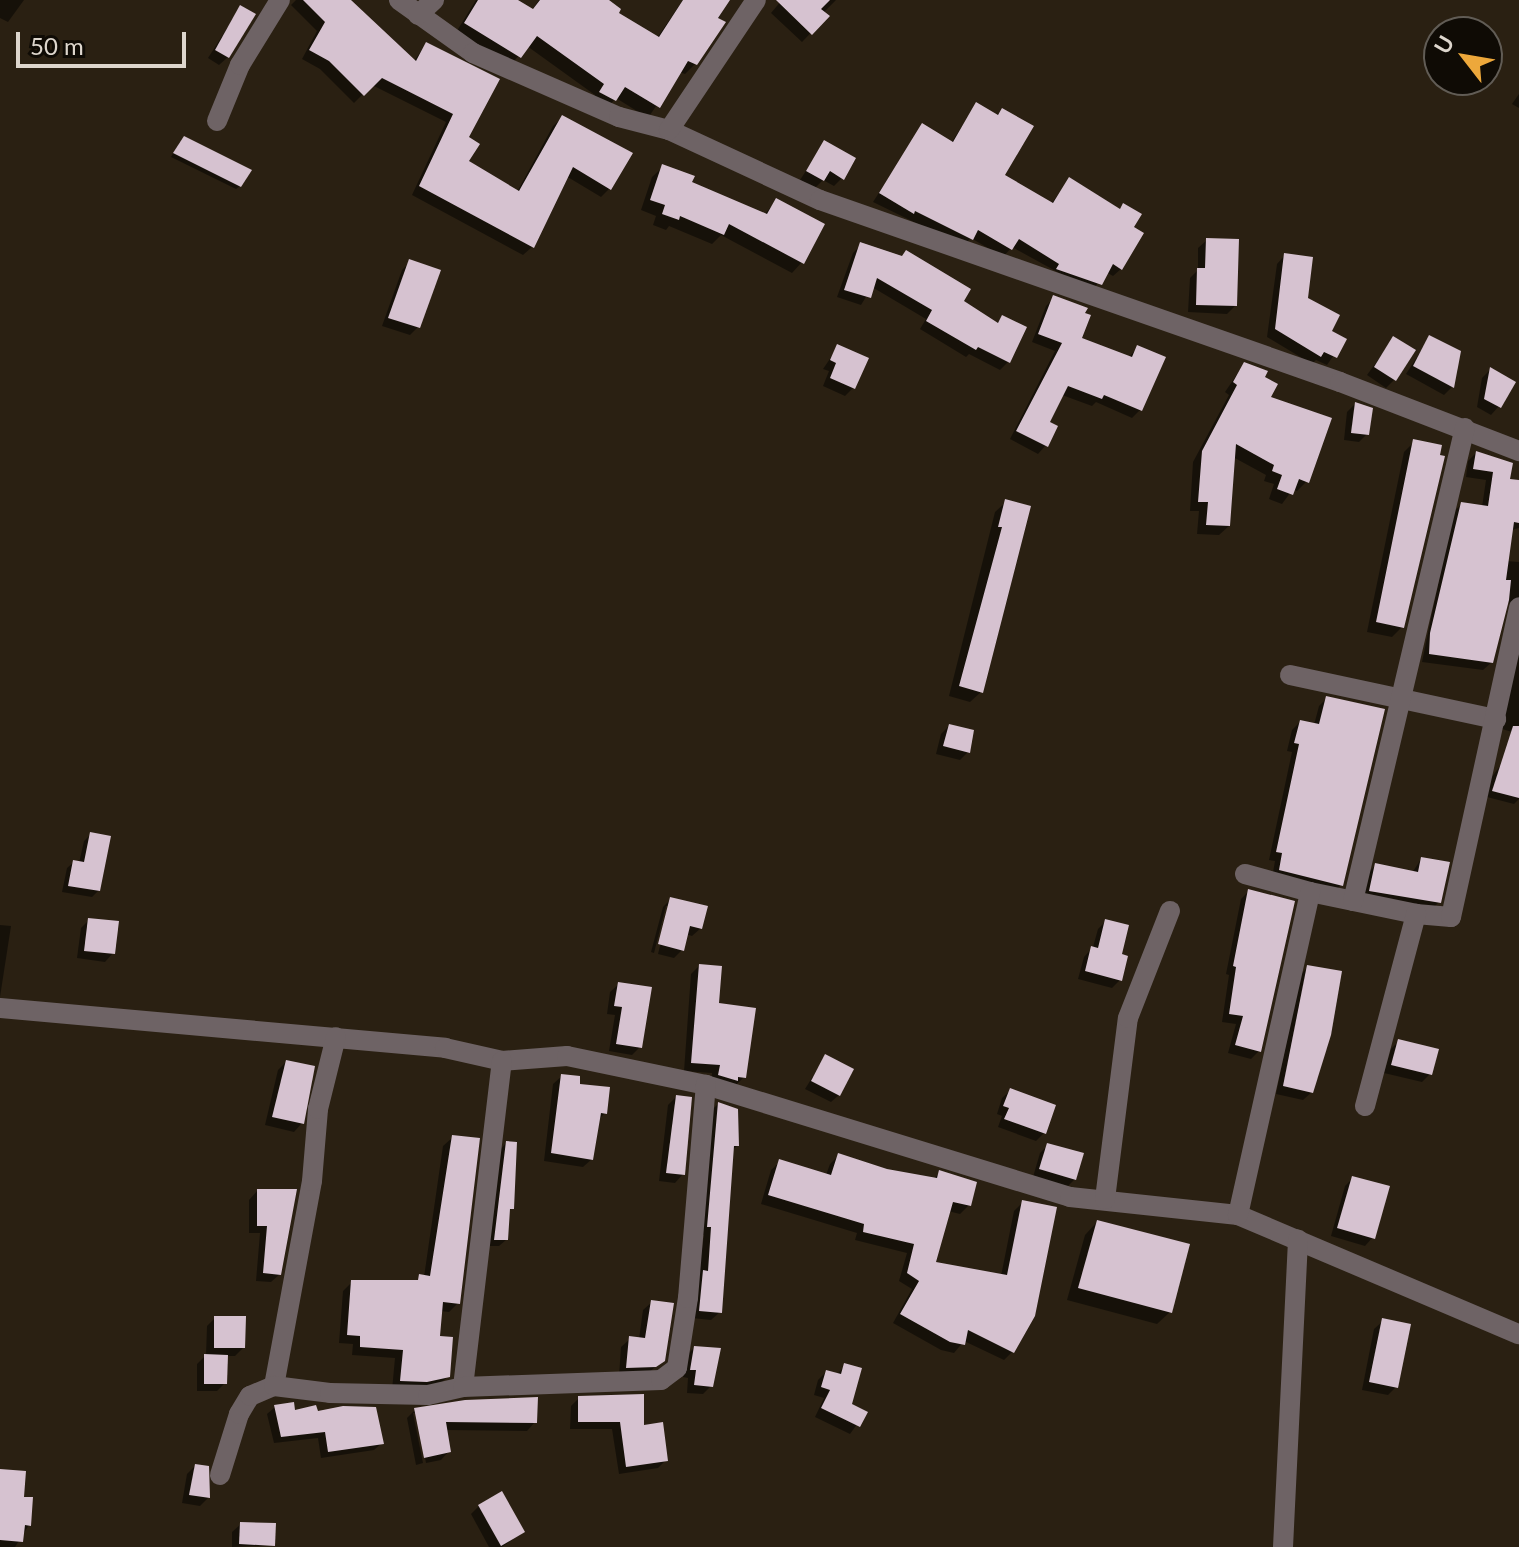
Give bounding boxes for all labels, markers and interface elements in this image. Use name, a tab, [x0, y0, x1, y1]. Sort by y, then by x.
scale bar	[20, 16, 190, 66]
north arrow	[1423, 16, 1503, 96]
text: U	[1428, 30, 1459, 58]
text: 50 m	[30, 31, 84, 60]

